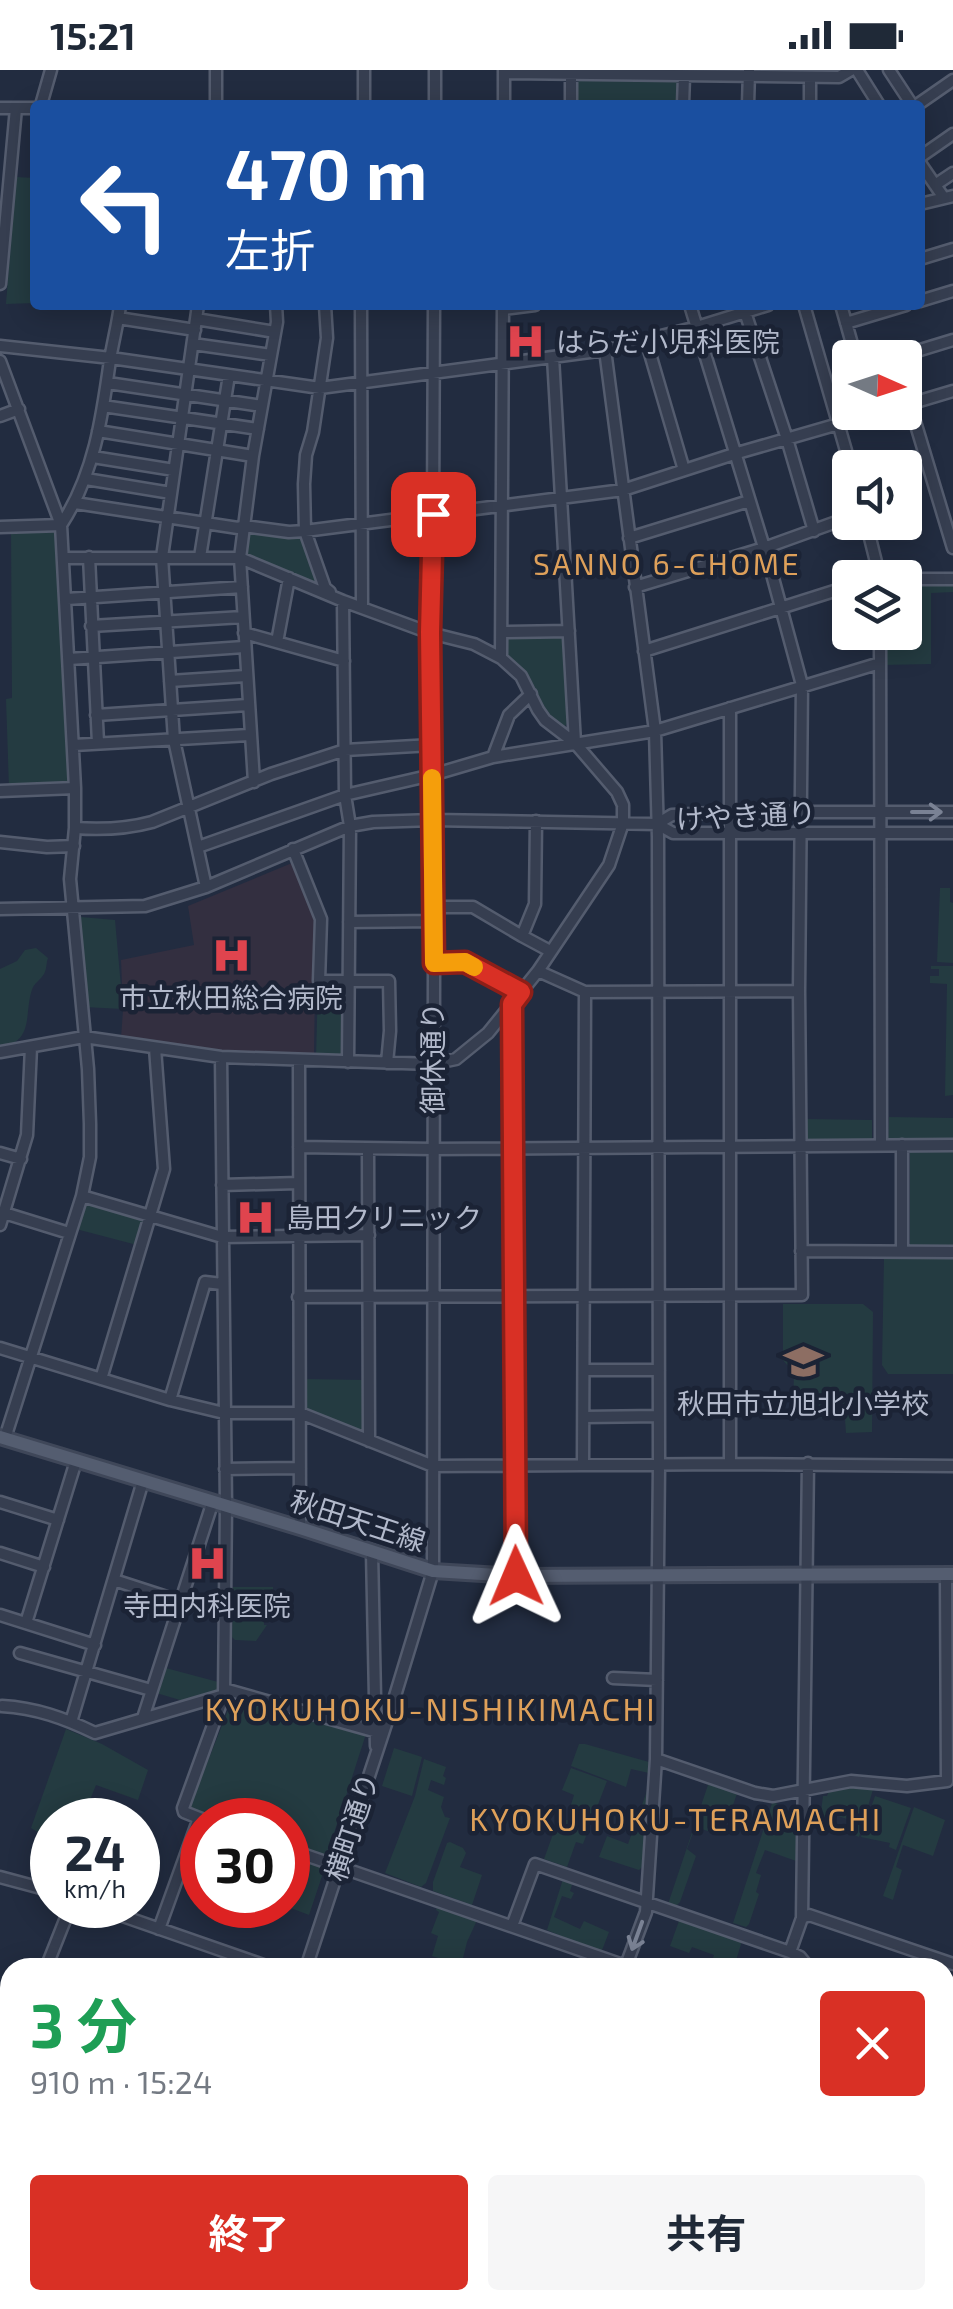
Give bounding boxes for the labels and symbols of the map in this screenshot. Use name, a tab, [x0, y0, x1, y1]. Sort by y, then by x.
hospital icon: はらだ小児科医院	[505, 321, 547, 363]
place label: はらだ小児科医院	[556, 324, 780, 358]
north arrow	[832, 340, 922, 430]
pin	[391, 472, 476, 557]
district label: SANNO 6-CHOME	[533, 545, 801, 581]
street label: けやき通り	[675, 794, 817, 836]
one-way arrow	[910, 802, 943, 822]
hospital icon: 市立秋田総合病院	[210, 935, 252, 977]
place label: 市立秋田総合病院	[119, 980, 343, 1014]
street label: 御休通り	[415, 1002, 449, 1114]
hospital icon: 島田クリニック	[235, 1197, 277, 1239]
place label: 島田クリニック	[286, 1200, 482, 1234]
school or university icon: 秋田市立旭北小学校	[782, 1340, 824, 1382]
place label: 秋田市立旭北小学校	[677, 1386, 929, 1420]
street label: 秋田天王線	[286, 1482, 430, 1558]
position arrow	[464, 1524, 568, 1628]
hospital icon: 寺田内科医院	[186, 1542, 228, 1584]
place label: 寺田内科医院	[123, 1588, 291, 1622]
district label: KYOKUHOKU-NISHIKIMACHI	[205, 1689, 657, 1727]
street label: 横町通り	[318, 1768, 385, 1885]
speed limit sign: 30	[180, 1798, 310, 1928]
district label: KYOKUHOKU-TERAMACHI	[469, 1799, 883, 1837]
one-way arrow	[627, 1919, 645, 1950]

